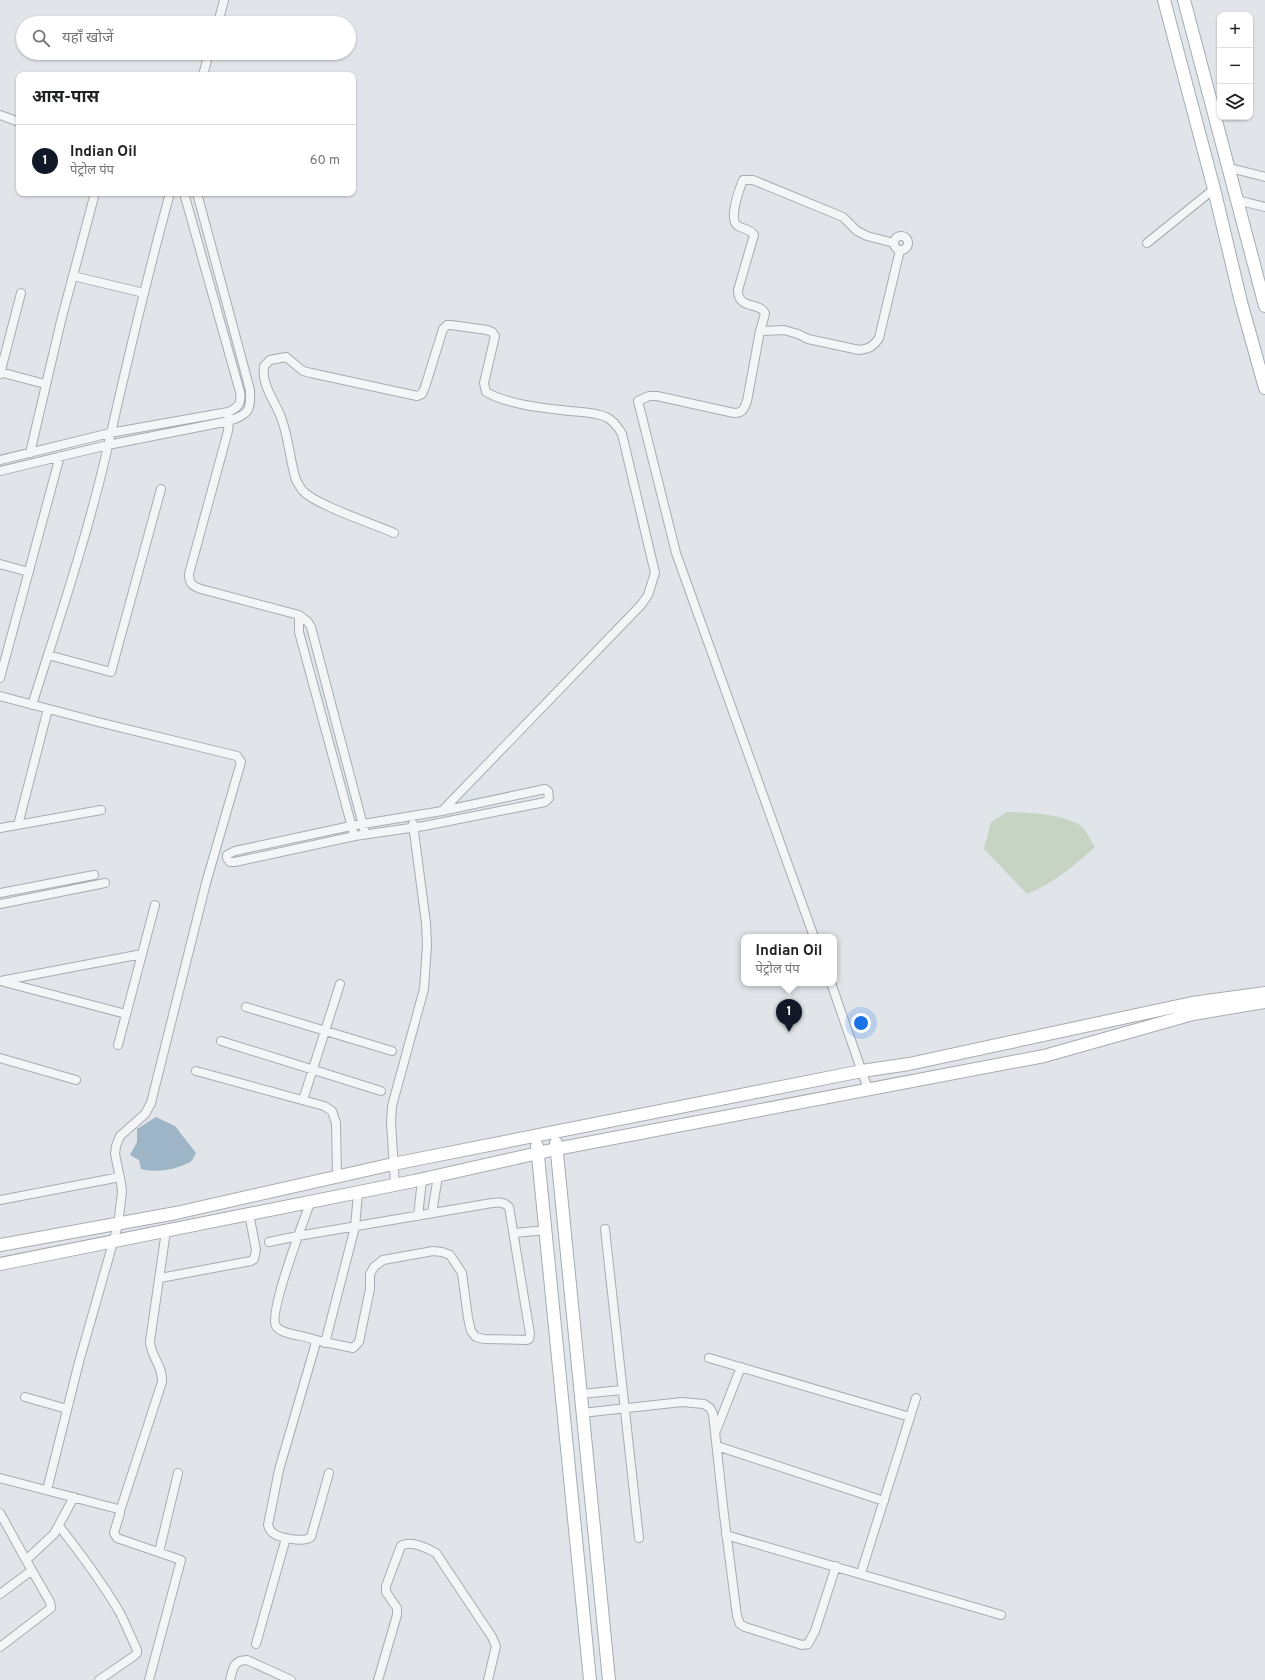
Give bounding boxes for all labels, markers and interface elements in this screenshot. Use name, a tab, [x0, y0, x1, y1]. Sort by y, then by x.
map controls	[1217, 12, 1253, 120]
button: +	[1217, 12, 1253, 48]
search box	[16, 16, 356, 60]
icon: search	[30, 27, 52, 49]
text: यहाँ खोजें	[62, 29, 113, 48]
button: −	[1217, 48, 1253, 84]
button: layers	[1217, 84, 1253, 120]
text: आस-पास	[32, 87, 99, 109]
text: Indian Oil	[70, 143, 137, 162]
text: 1	[42, 153, 48, 169]
text: 60 m	[310, 153, 340, 169]
text: पेट्रोल पंप	[70, 163, 114, 179]
popup	[741, 934, 837, 986]
text: Indian Oil	[756, 942, 822, 961]
text: पेट्रोल पंप	[756, 962, 800, 978]
pin: 1	[776, 999, 802, 1032]
your location	[851, 1013, 871, 1033]

